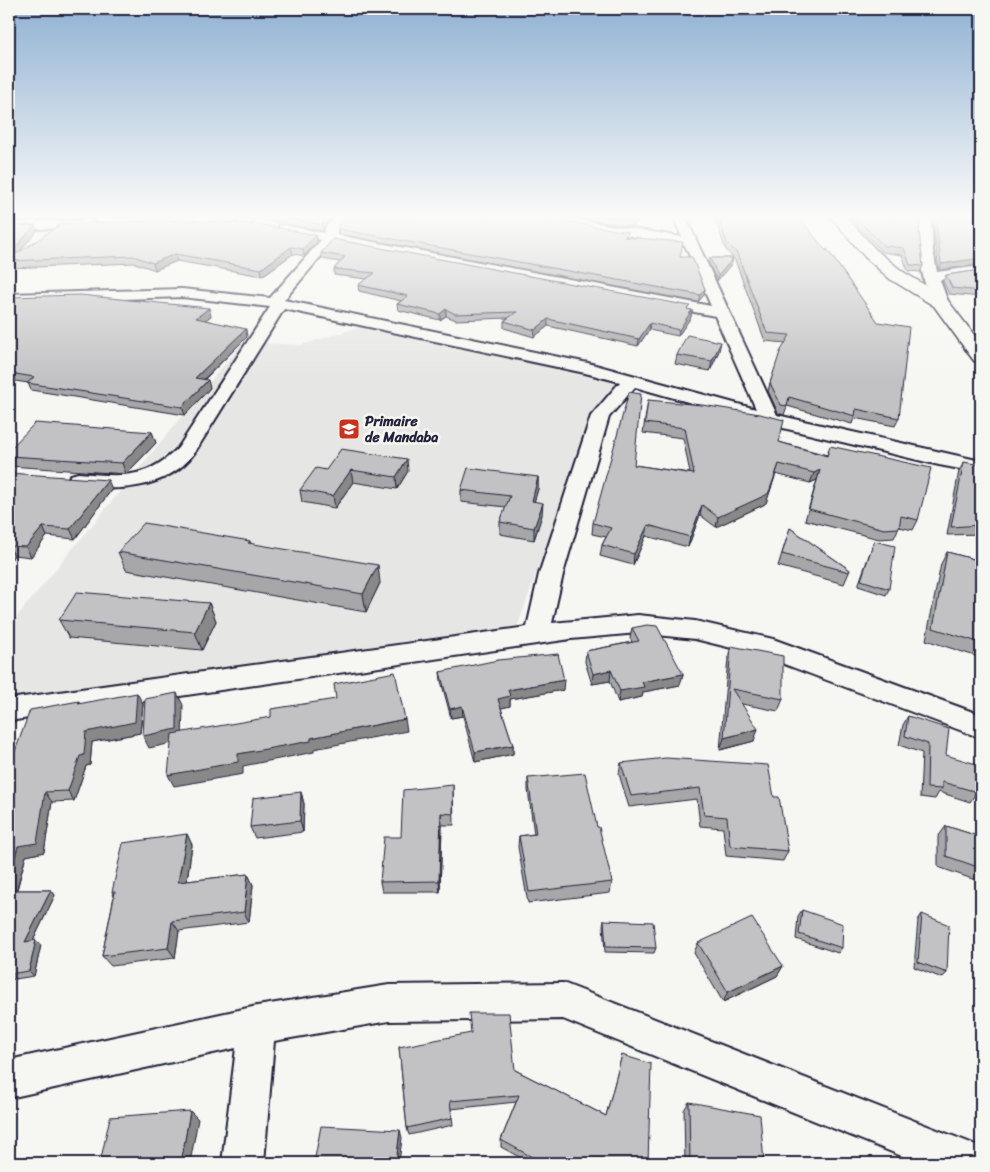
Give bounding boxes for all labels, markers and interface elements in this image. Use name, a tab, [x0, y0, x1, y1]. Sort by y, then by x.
place label: Primaire de Mandaba	[365, 409, 438, 450]
school or university icon: Primaire de Mandaba	[337, 417, 361, 441]

